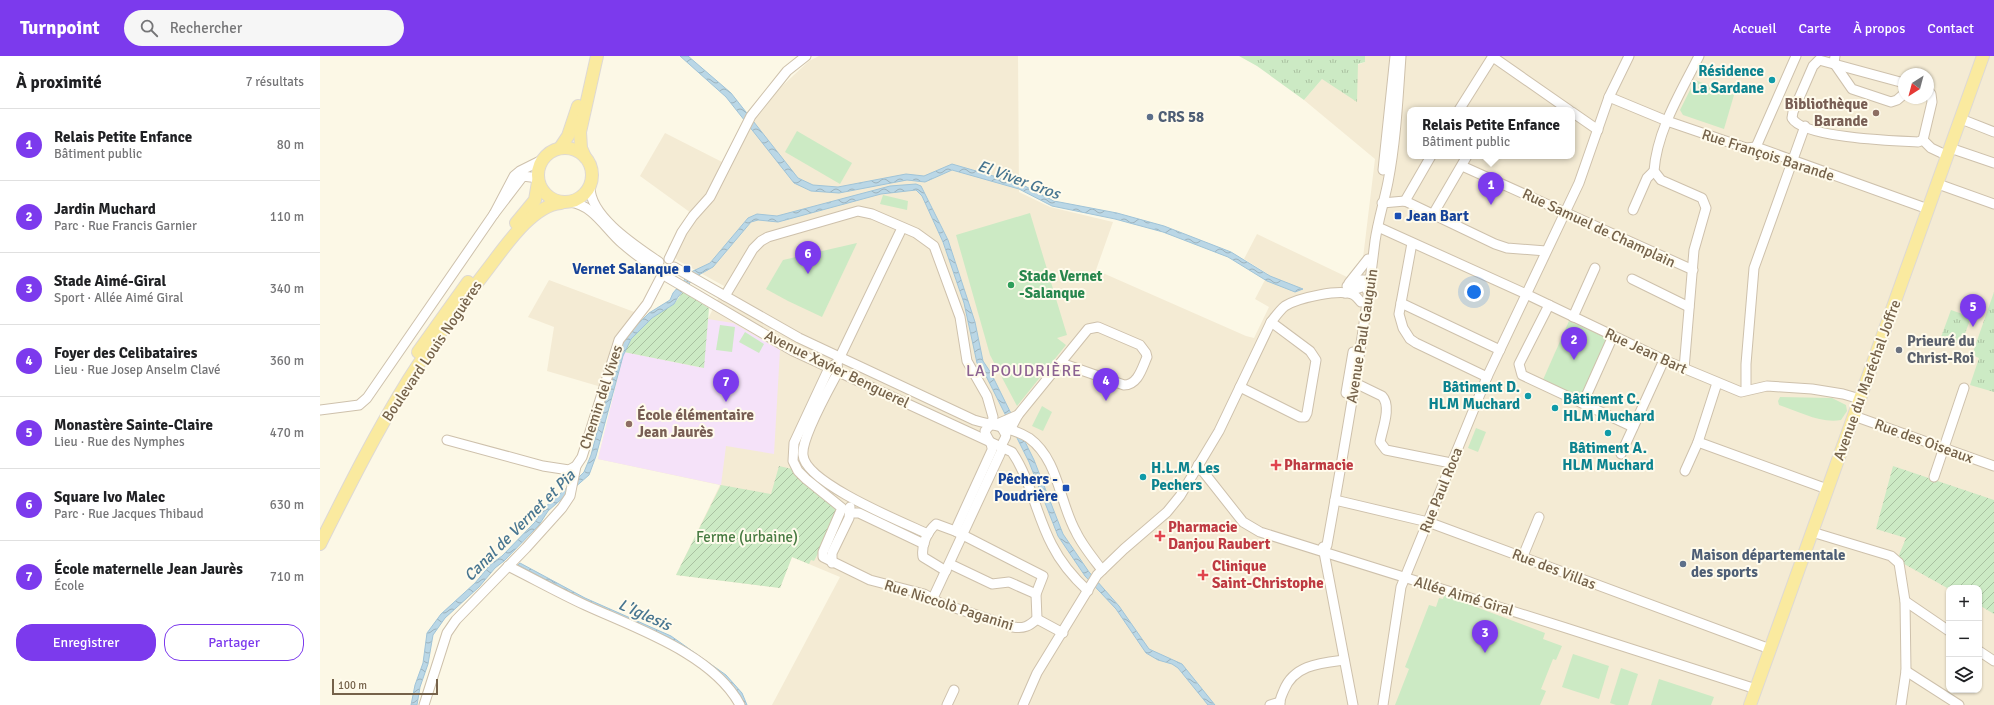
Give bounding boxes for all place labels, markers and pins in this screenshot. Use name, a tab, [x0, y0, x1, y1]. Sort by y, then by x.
place label: Résidence La Sardane	[1692, 62, 1764, 97]
marker: Résidence La Sardane	[1767, 75, 1777, 85]
place label: Bibliothèque Barande	[1785, 95, 1868, 130]
place label: CRS 58	[1158, 108, 1204, 126]
marker: Bibliothèque Barande	[1871, 108, 1881, 118]
marker: CRS 58	[1145, 112, 1155, 122]
pin: 1	[1478, 172, 1504, 205]
place label: Jean Bart	[1406, 207, 1469, 225]
marker: Jean Bart	[1393, 211, 1403, 221]
pin: 6	[795, 241, 821, 274]
place label: Vernet Salanque	[572, 260, 679, 278]
marker: Vernet Salanque	[682, 264, 692, 274]
place label: Stade Vernet -Salanque	[1019, 267, 1103, 302]
marker: Stade Vernet -Salanque	[1006, 280, 1016, 290]
pin: 5	[1960, 294, 1986, 327]
pin: 2	[1561, 327, 1587, 360]
place label: Prieuré du Christ-Roi	[1907, 332, 1975, 367]
marker: Prieuré du Christ-Roi	[1894, 345, 1904, 355]
pin: 4	[1093, 368, 1119, 401]
pin: 7	[713, 369, 739, 402]
place label: Bâtiment D. HLM Muchard	[1429, 378, 1520, 413]
place label: Bâtiment C. HLM Muchard	[1563, 390, 1654, 425]
marker: Bâtiment D. HLM Muchard	[1523, 391, 1533, 401]
marker: Bâtiment C. HLM Muchard	[1550, 403, 1560, 413]
place label: École élémentaire Jean Jaurès	[637, 405, 754, 441]
marker: École élémentaire Jean Jaurès	[624, 419, 634, 429]
marker: Bâtiment A. HLM Muchard	[1603, 428, 1613, 438]
place label: Bâtiment A. HLM Muchard	[1562, 439, 1654, 474]
place label: Pharmacie	[1284, 456, 1354, 474]
place label: H.L.M. Les Pechers	[1151, 459, 1220, 494]
marker: Pharmacie	[1271, 460, 1281, 470]
place label: Pêchers - Poudrière	[994, 470, 1058, 505]
marker: H.L.M. Les Pechers	[1138, 472, 1148, 482]
marker: Pêchers - Poudrière	[1061, 483, 1071, 493]
place label: Pharmacie Danjou Raubert	[1168, 518, 1271, 553]
marker: Pharmacie Danjou Raubert	[1155, 531, 1165, 541]
place label: Maison départementale des sports	[1691, 546, 1846, 581]
place label: Clinique Saint-Christophe	[1212, 557, 1324, 592]
marker: Maison départementale des sports	[1678, 559, 1688, 569]
marker: Clinique Saint-Christophe	[1197, 569, 1209, 581]
pin: 3	[1472, 620, 1498, 653]

